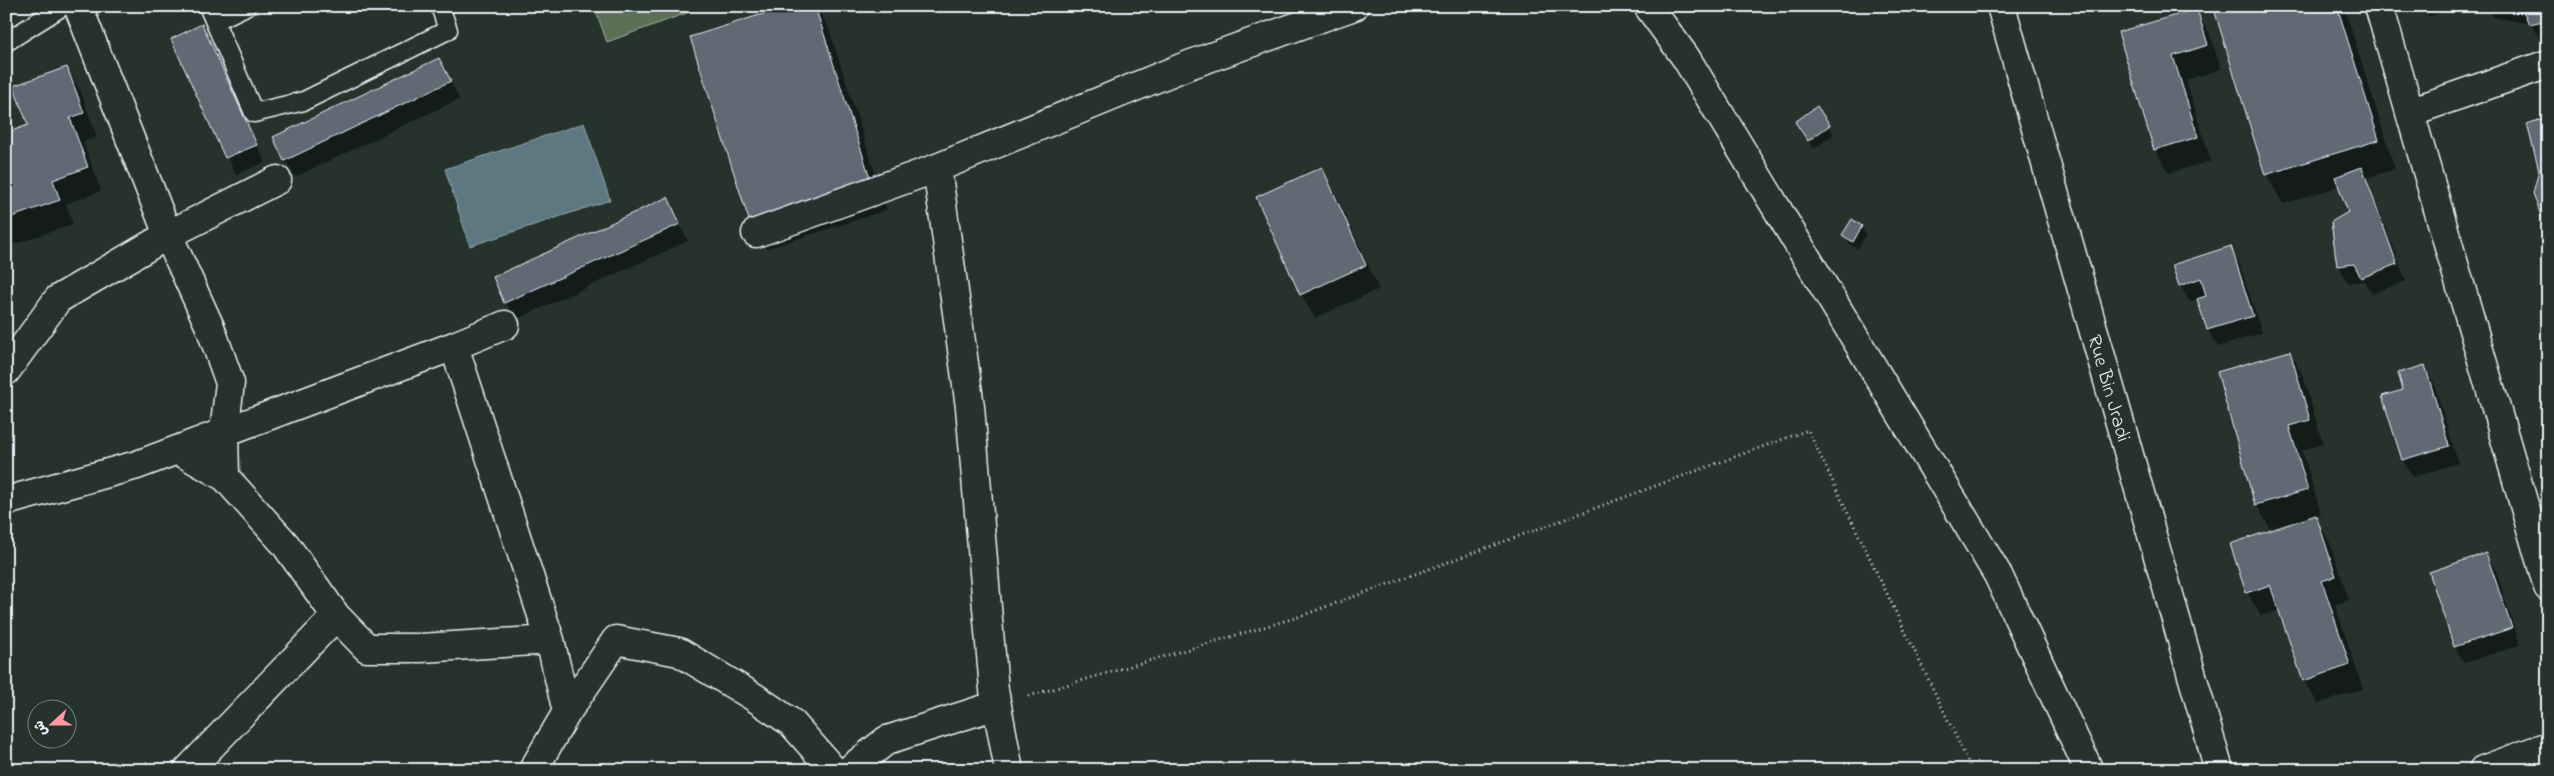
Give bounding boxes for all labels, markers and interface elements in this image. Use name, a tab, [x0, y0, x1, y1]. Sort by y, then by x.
street label: Rue Bin Jradi	[2079, 332, 2137, 446]
north arrow	[28, 698, 78, 748]
text: ش	[29, 717, 54, 739]

